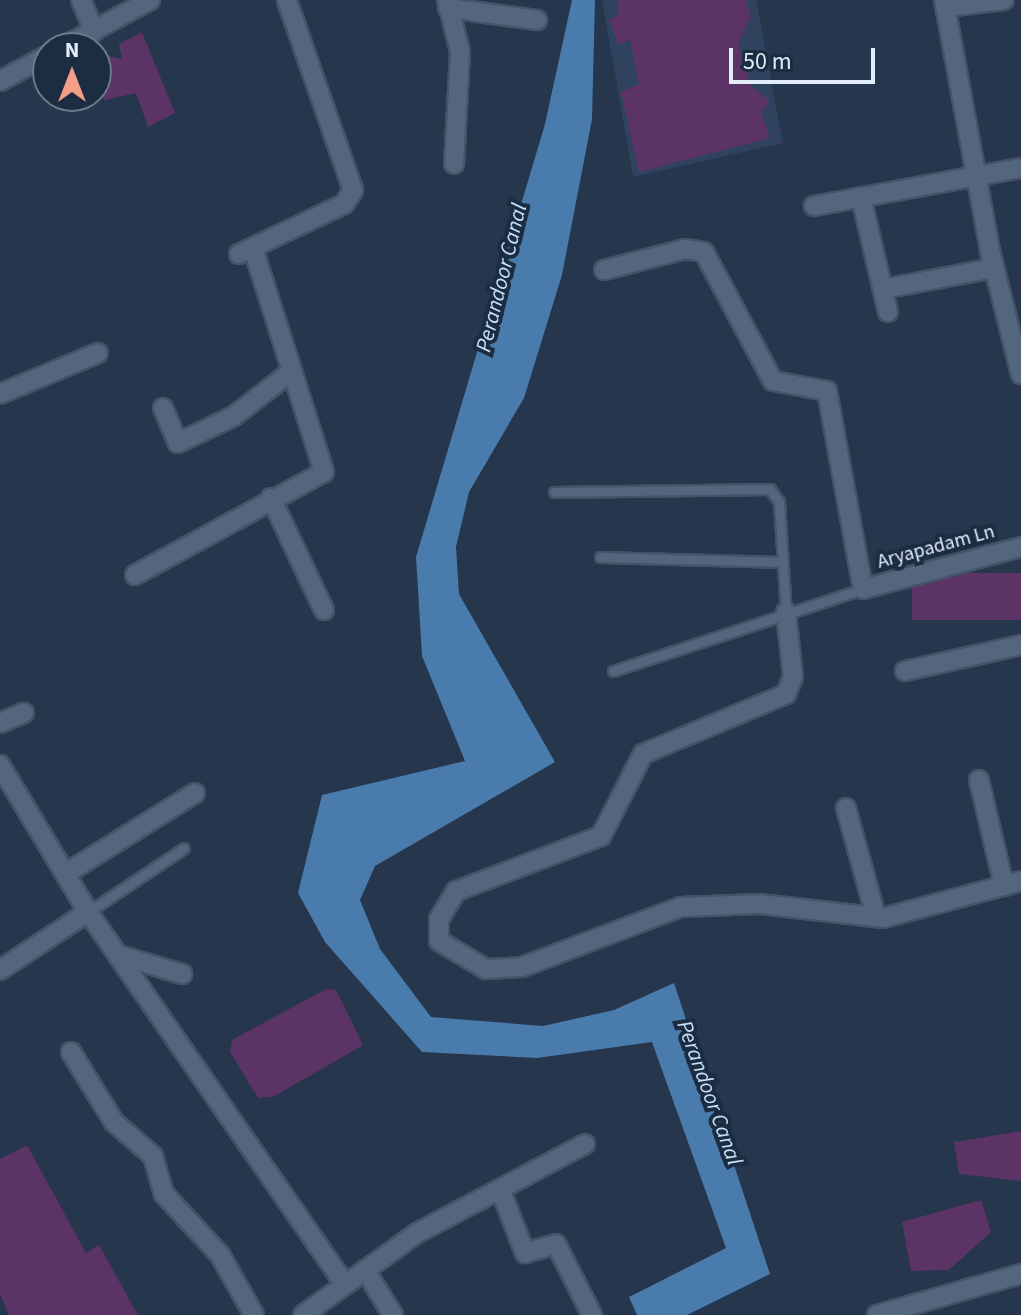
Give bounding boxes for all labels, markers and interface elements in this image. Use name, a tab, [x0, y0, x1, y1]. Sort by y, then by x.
north arrow	[32, 32, 112, 112]
scale bar	[733, 32, 879, 82]
text: N	[65, 34, 79, 66]
text: 50 m	[743, 44, 792, 79]
water label: Perandoor Canal	[471, 201, 533, 355]
street label: Aryapadam Ln	[875, 520, 997, 574]
water label: Perandoor Canal	[671, 1017, 747, 1169]

